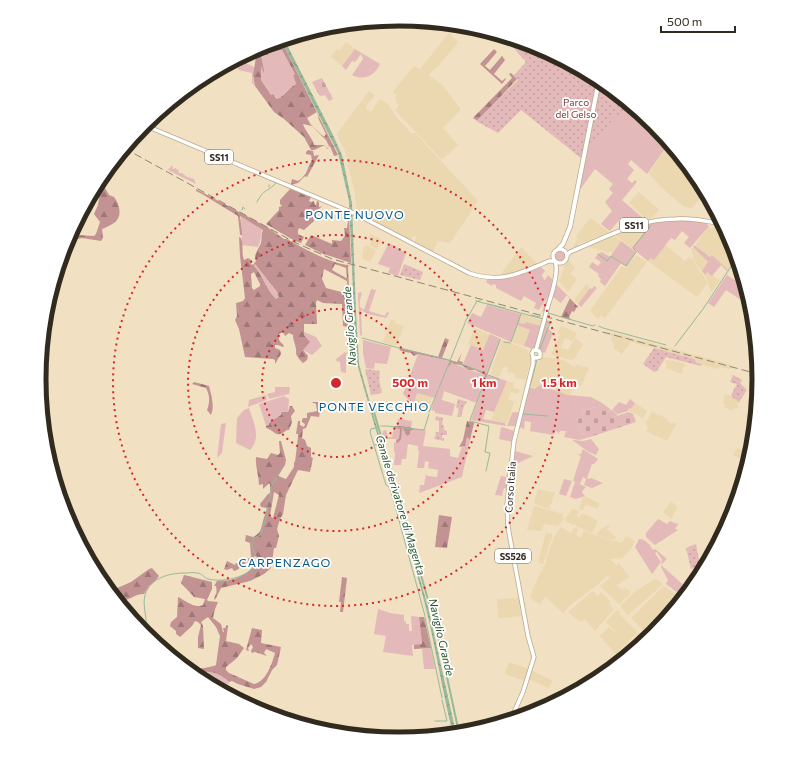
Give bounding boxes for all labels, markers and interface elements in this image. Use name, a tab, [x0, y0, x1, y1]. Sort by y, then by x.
scale bar	[661, 8, 735, 34]
text: 500 m	[667, 14, 702, 28]
park label: Parco del Gelso	[555, 96, 597, 120]
road number: SS11	[205, 150, 233, 164]
district label: PONTE NUOVO	[305, 207, 405, 221]
road number: SS11	[620, 218, 648, 232]
water label: Naviglio Grande	[340, 286, 358, 366]
text: 500 m	[392, 375, 428, 389]
text: 1 km	[471, 375, 497, 389]
text: 1.5 km	[541, 375, 577, 389]
centre of rings	[329, 376, 343, 390]
district label: PONTE VECCHIO	[319, 399, 429, 413]
water label: Canale derivatore di Magenta	[374, 434, 429, 577]
street label: Corso Italia	[502, 461, 518, 513]
road number: SS526	[495, 549, 531, 563]
district label: CARPENZAGO	[239, 555, 331, 569]
water label: Naviglio Grande	[427, 597, 457, 677]

